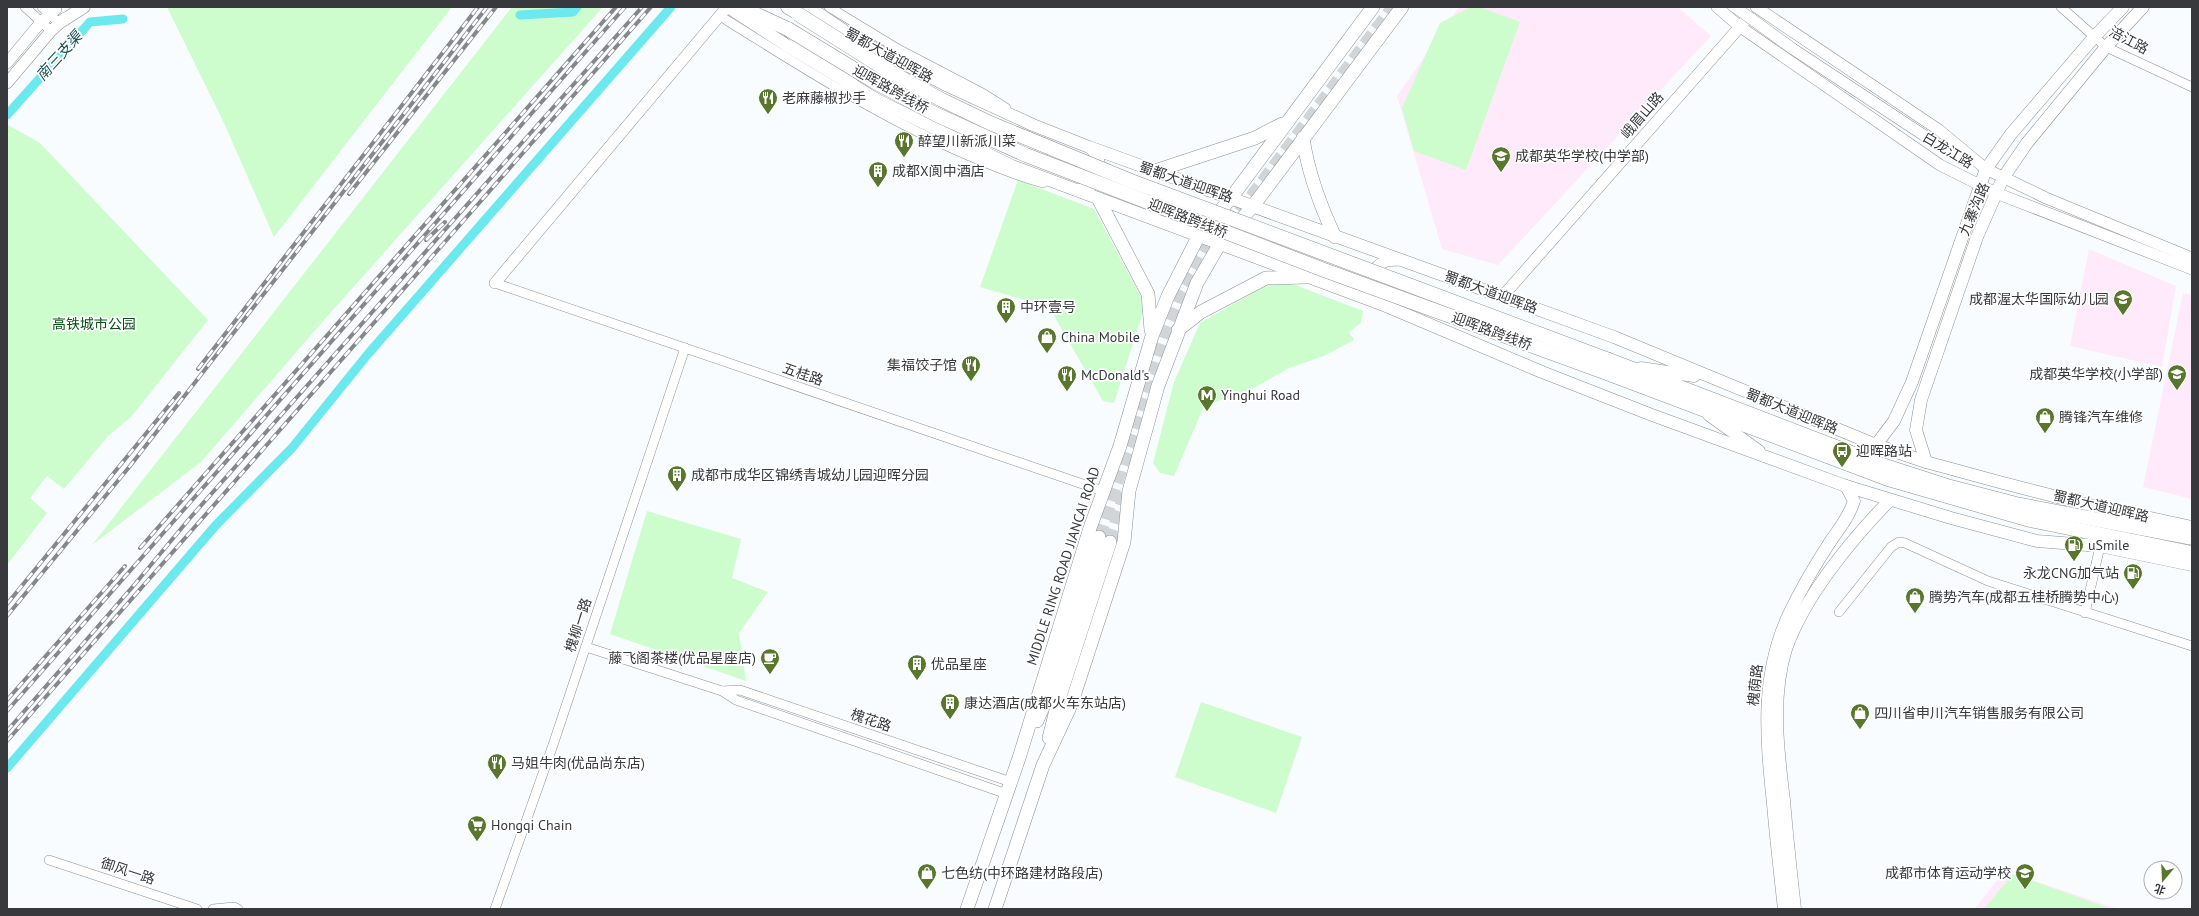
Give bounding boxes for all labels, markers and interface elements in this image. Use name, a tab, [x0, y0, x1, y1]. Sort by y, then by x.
street label: 涪江路	[2106, 22, 2152, 58]
street label: 蜀都大道迎晖路	[842, 23, 936, 87]
water label: 南三支渠	[31, 26, 87, 84]
street label: 迎晖路跨线桥	[850, 61, 932, 117]
restaurant icon: 老麻藤椒抄手	[757, 87, 779, 115]
street label: 峨眉山路	[1617, 88, 1667, 142]
place label: 老麻藤椒抄手	[782, 89, 866, 107]
street label: 白龙江路	[1919, 128, 1977, 172]
restaurant icon: 醉望川新派川菜	[893, 130, 915, 158]
place label: 醉望川新派川菜	[918, 132, 1016, 150]
school or university icon: 成都英华学校(中学部)	[1490, 145, 1512, 173]
place label: 成都英华学校(中学部)	[1515, 147, 1649, 165]
street label: 蜀都大道迎晖路	[1137, 158, 1235, 206]
building icon: 成都X阆中酒店	[867, 160, 889, 188]
place label: 成都X阆中酒店	[892, 162, 985, 180]
street label: 九寨沟路	[1955, 180, 1993, 238]
street label: 迎晖路跨线桥	[1146, 195, 1230, 241]
street label: 蜀都大道迎晖路	[1442, 267, 1540, 317]
school or university icon: 成都渥太华国际幼儿园	[2112, 288, 2134, 316]
place label: 成都渥太华国际幼儿园	[1969, 290, 2109, 308]
building icon: 中环壹号	[995, 296, 1017, 324]
place label: 中环壹号	[1020, 298, 1076, 316]
street label: 迎晖路跨线桥	[1449, 308, 1535, 354]
park label: 高铁城市公园	[52, 315, 136, 333]
shop icon: China Mobile	[1036, 326, 1058, 354]
place label: China Mobile	[1061, 328, 1140, 346]
restaurant icon: 集福饺子馆	[960, 354, 982, 382]
place label: 集福饺子馆	[887, 356, 957, 374]
street label: 五桂路	[780, 359, 826, 389]
school or university icon: 成都英华学校(小学部)	[2166, 363, 2188, 391]
restaurant icon: McDonald's	[1056, 364, 1078, 392]
place label: 成都英华学校(小学部)	[2029, 365, 2163, 383]
place label: McDonald's	[1081, 366, 1149, 384]
metro station icon: Yinghui Road	[1196, 384, 1218, 412]
street label: 蜀都大道迎晖路	[1743, 384, 1841, 438]
place label: Yinghui Road	[1221, 386, 1300, 404]
shop icon: 腾锋汽车维修	[2034, 406, 2056, 434]
place label: 腾锋汽车维修	[2059, 408, 2143, 426]
bus stop icon: 迎晖路站	[1831, 440, 1853, 468]
place label: 迎晖路站	[1856, 442, 1912, 460]
building icon: 成都市成华区锦绣青城幼儿园迎晖分园	[666, 464, 688, 492]
street label: MIDDLE RING ROAD JIANCAI ROAD	[1022, 464, 1104, 668]
place label: 成都市成华区锦绣青城幼儿园迎晖分园	[691, 466, 929, 484]
street label: 蜀都大道迎晖路	[2051, 486, 2151, 526]
fuel station icon: uSmile	[2063, 534, 2085, 562]
place label: uSmile	[2088, 536, 2129, 554]
fuel station icon: 永龙CNG加气站	[2122, 562, 2144, 590]
place label: 永龙CNG加气站	[2023, 564, 2119, 582]
shop icon: 腾势汽车(成都五桂桥腾势中心)	[1904, 586, 1926, 614]
place label: 腾势汽车(成都五桂桥腾势中心)	[1929, 588, 2119, 606]
street label: 槐柳一路	[561, 596, 595, 654]
cafe icon: 藤飞阁茶楼(优品星座店)	[759, 647, 781, 675]
place label: 藤飞阁茶楼(优品星座店)	[608, 649, 756, 667]
building icon: 优品星座	[906, 653, 928, 681]
place label: 优品星座	[931, 655, 987, 673]
street label: 槐荫路	[1744, 663, 1766, 707]
building icon: 康达酒店(成都火车东站店)	[939, 692, 961, 720]
place label: 康达酒店(成都火车东站店)	[964, 694, 1126, 712]
shop icon: 四川省申川汽车销售服务有限公司	[1849, 702, 1871, 730]
place label: 四川省申川汽车销售服务有限公司	[1874, 704, 2084, 722]
street label: 槐花路	[848, 705, 894, 735]
restaurant icon: 马姐牛肉(优品尚东店)	[486, 752, 508, 780]
place label: 马姐牛肉(优品尚东店)	[511, 754, 645, 772]
supermarket icon: Hongqi Chain	[466, 814, 488, 842]
place label: Hongqi Chain	[491, 816, 572, 834]
street label: 御风一路	[99, 854, 157, 888]
north arrow	[2143, 860, 2183, 900]
shop icon: 七色纺(中环路建材路段店)	[916, 862, 938, 890]
school or university icon: 成都市体育运动学校	[2014, 862, 2036, 890]
place label: 七色纺(中环路建材路段店)	[941, 864, 1103, 882]
place label: 成都市体育运动学校	[1885, 864, 2011, 882]
text: 北	[2152, 881, 2167, 898]

